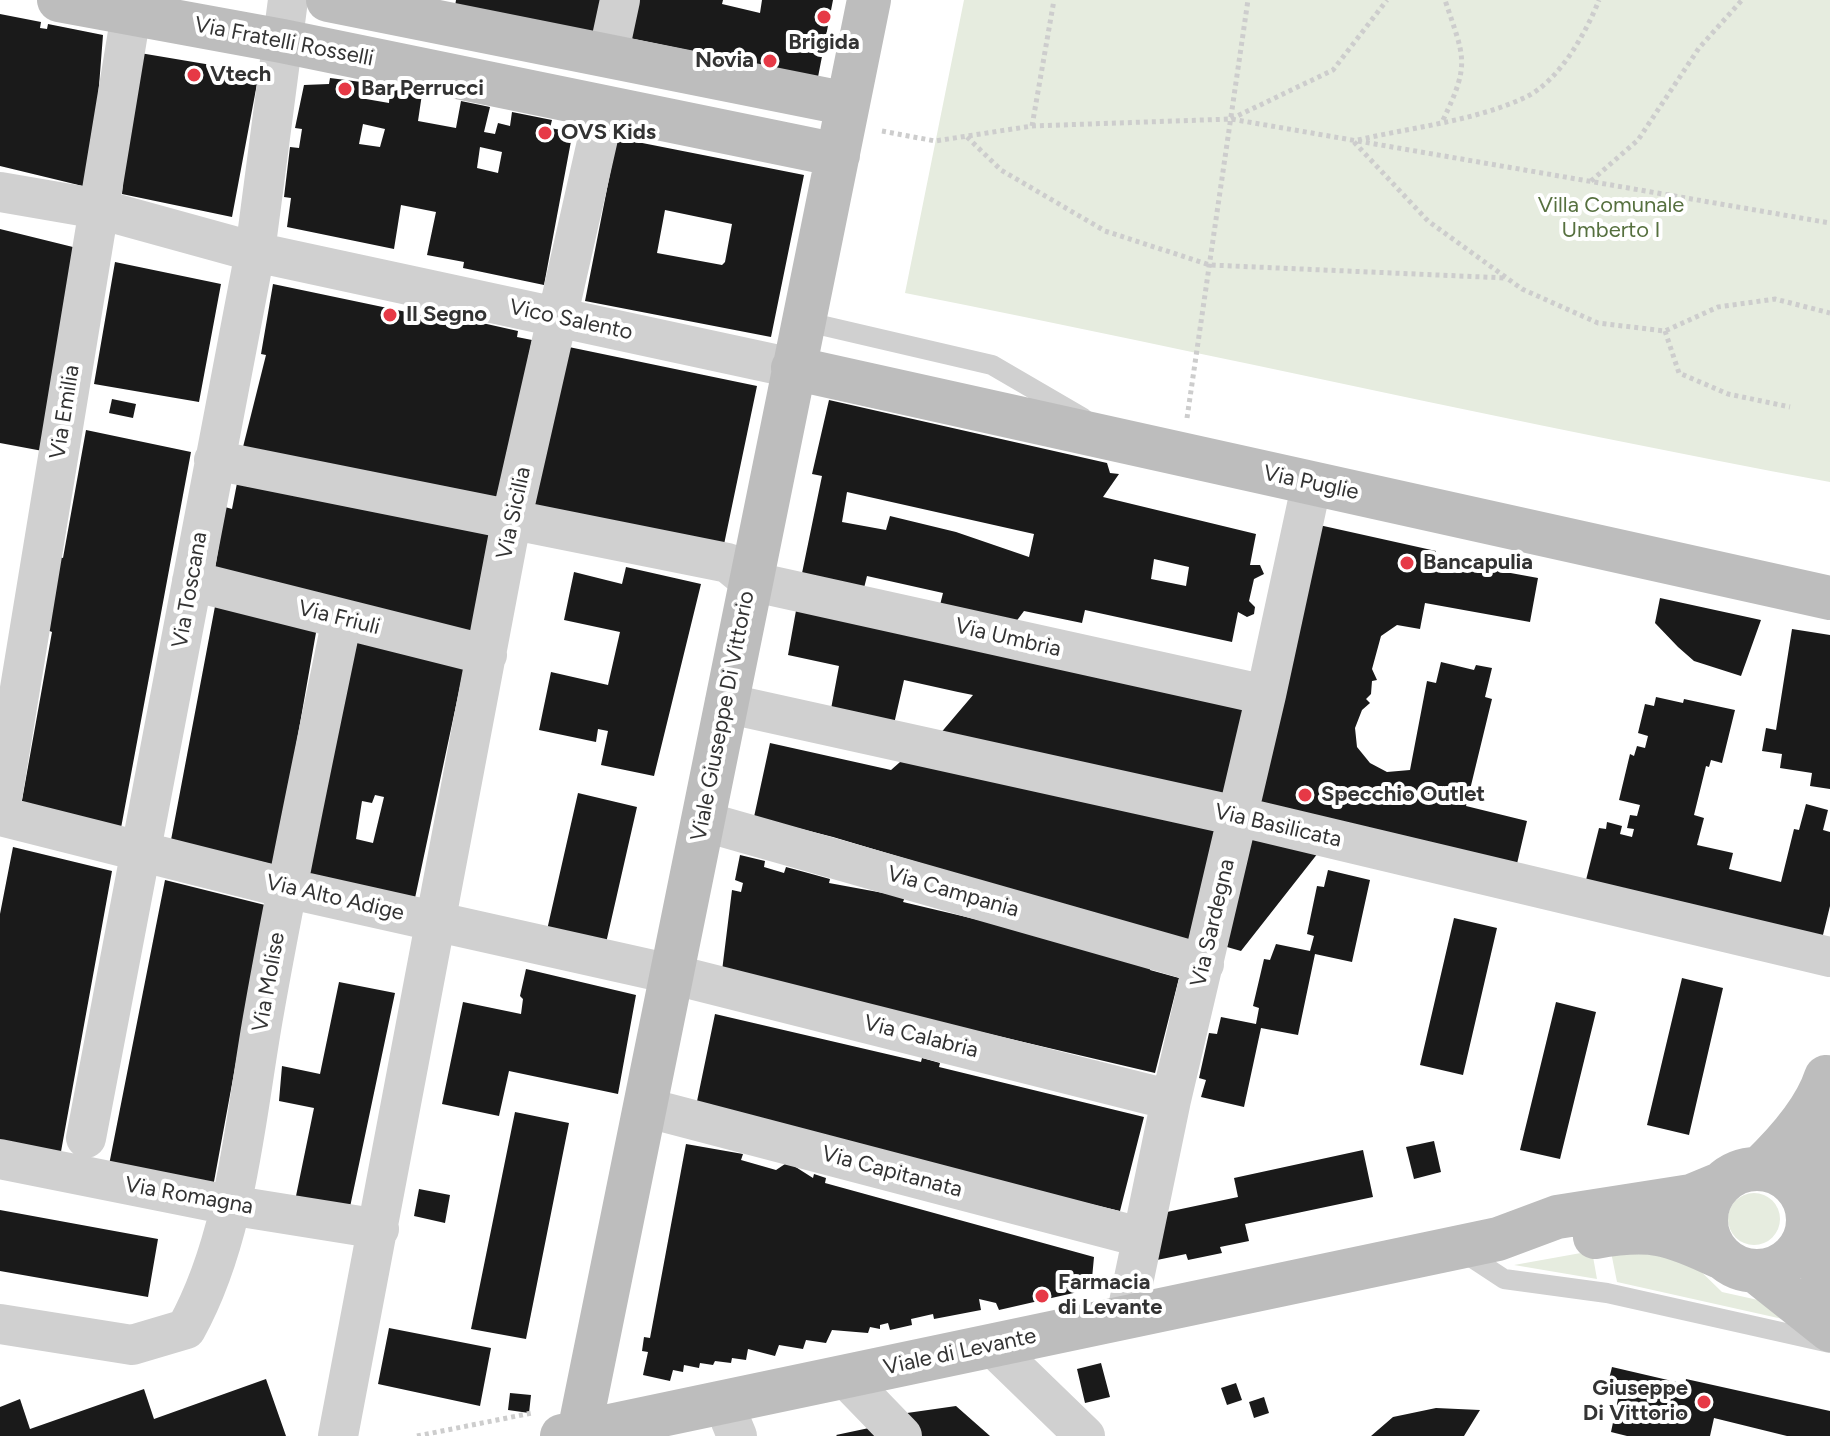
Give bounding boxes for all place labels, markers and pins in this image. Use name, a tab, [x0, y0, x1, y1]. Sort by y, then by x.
marker: Brigida	[815, 8, 833, 26]
place label: Brigida	[788, 30, 860, 56]
place label: Novia	[695, 48, 754, 74]
marker: Novia	[761, 52, 779, 70]
place label: Vtech	[210, 62, 271, 88]
marker: Vtech	[185, 66, 203, 84]
place label: Bar Perrucci	[361, 76, 484, 102]
marker: Bar Perrucci	[336, 80, 354, 98]
place label: OVS Kids	[561, 120, 656, 146]
marker: OVS Kids	[536, 124, 554, 142]
place label: Il Segno	[406, 302, 487, 328]
marker: Il Segno	[381, 306, 399, 324]
place label: Bancapulia	[1423, 550, 1533, 576]
marker: Bancapulia	[1398, 554, 1416, 572]
place label: Specchio Outlet	[1321, 782, 1485, 808]
marker: Specchio Outlet	[1296, 786, 1314, 804]
place label: Farmacia di Levante	[1058, 1270, 1163, 1322]
marker: Farmacia di Levante	[1033, 1287, 1051, 1305]
place label: Giuseppe Di Vittorio	[1583, 1376, 1688, 1428]
marker: Giuseppe Di Vittorio	[1695, 1393, 1713, 1411]

